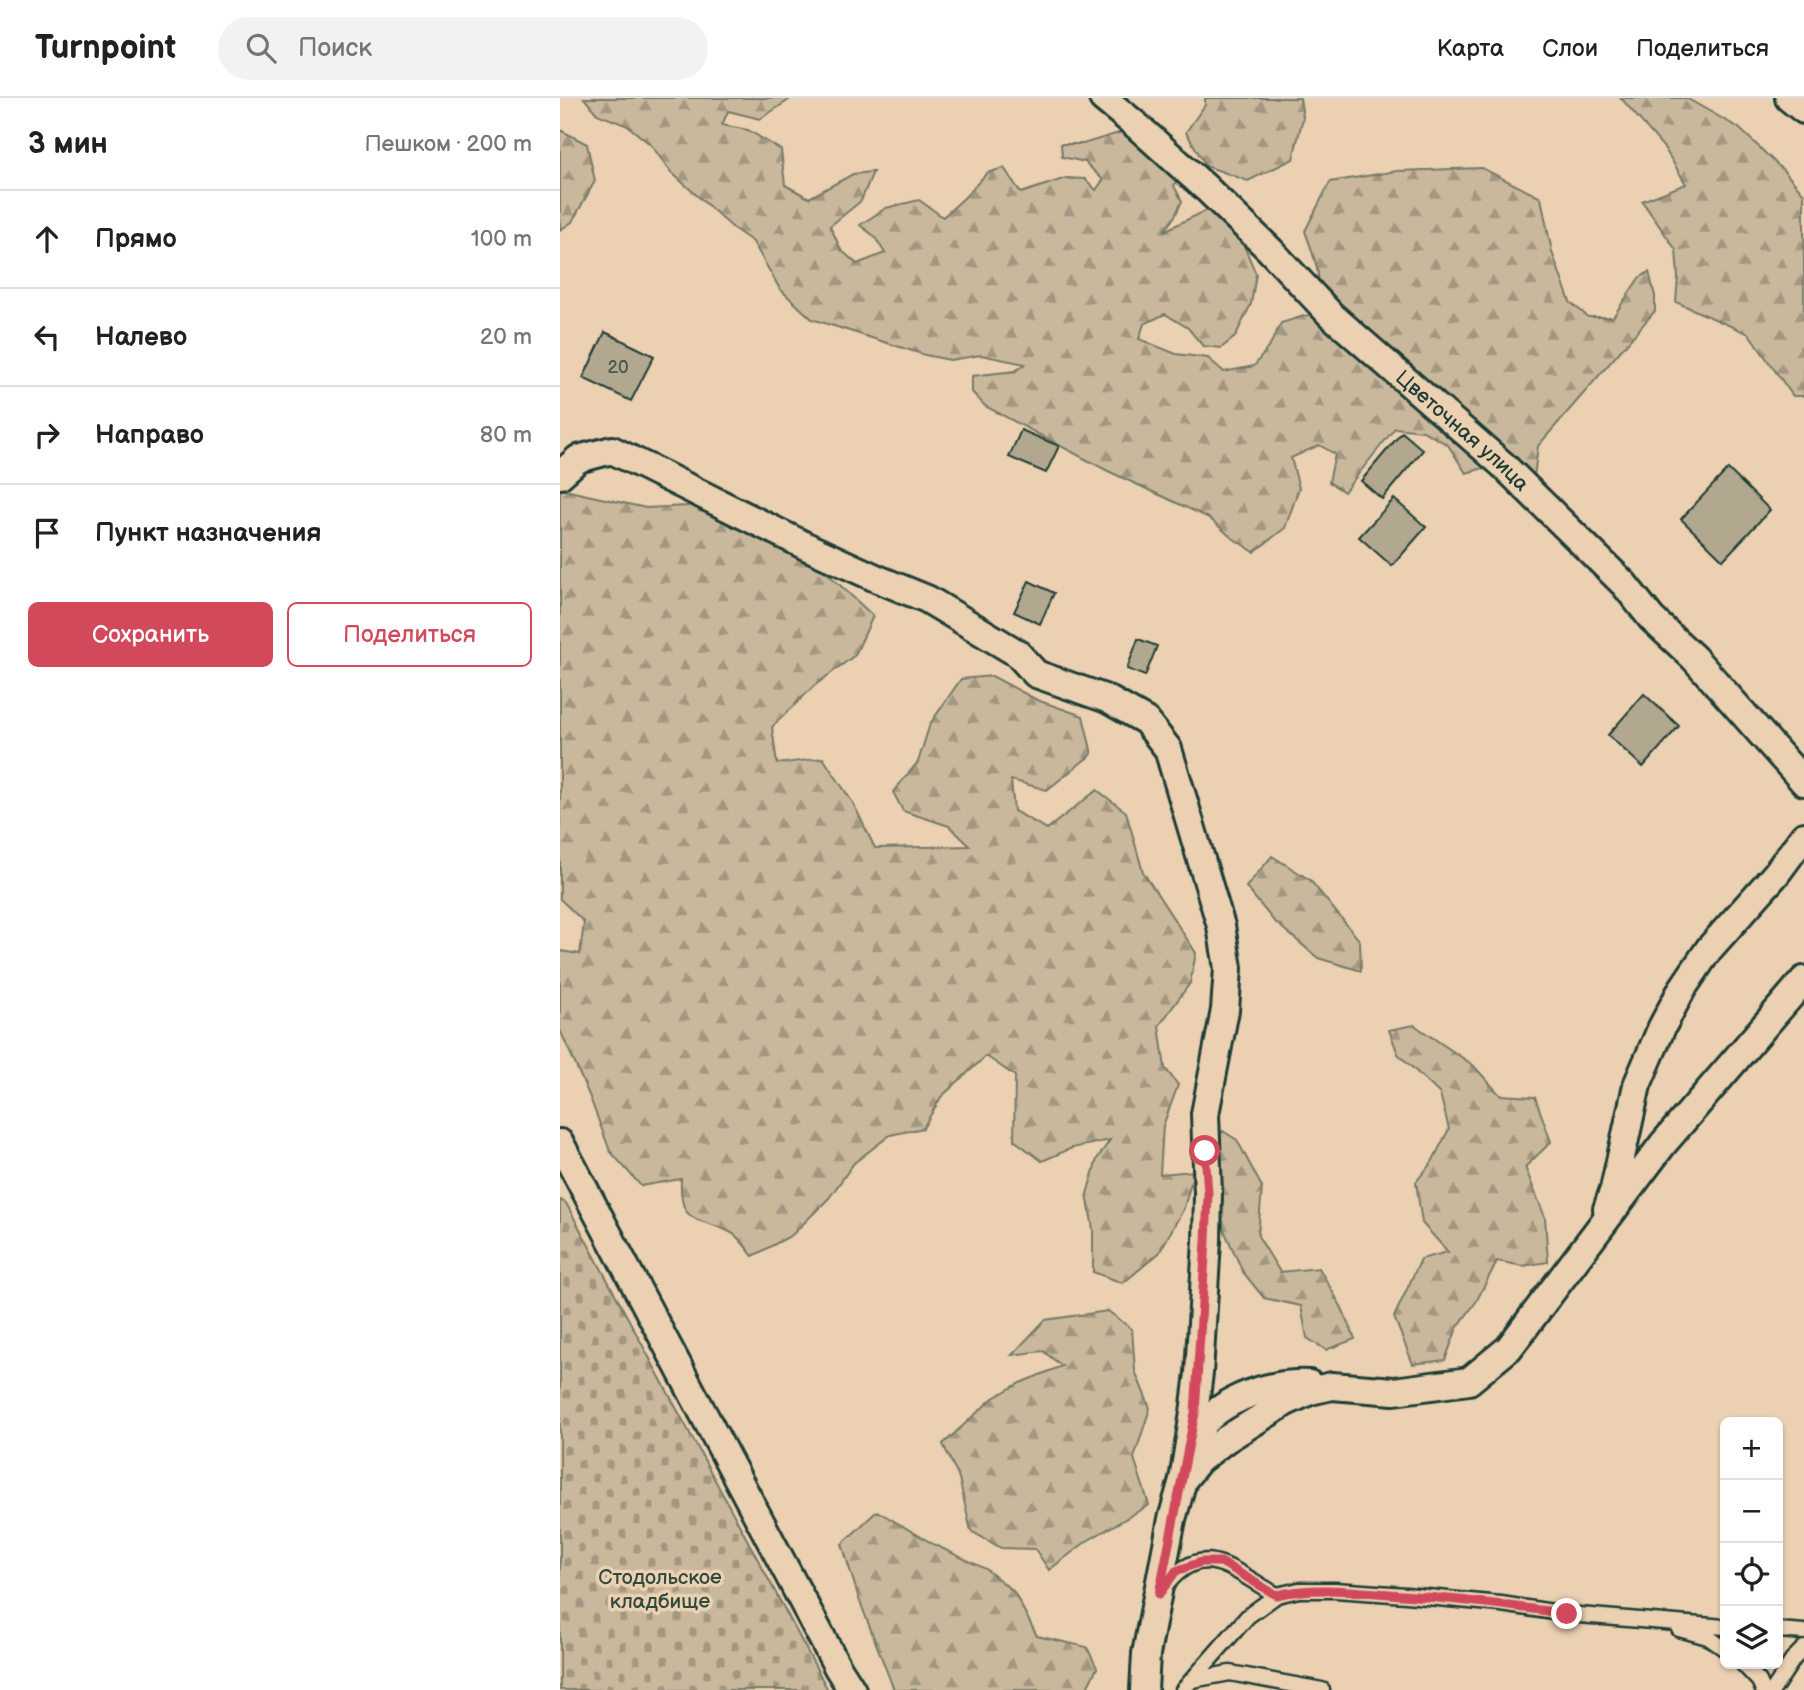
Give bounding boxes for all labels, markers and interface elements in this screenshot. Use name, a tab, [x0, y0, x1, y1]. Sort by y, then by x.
search box	[218, 17, 708, 80]
text: Turnpoint	[35, 28, 176, 68]
icon: search	[242, 29, 280, 67]
text: Поиск	[298, 33, 372, 64]
text: Карта	[1437, 34, 1504, 63]
text: Слои	[1542, 34, 1598, 63]
text: Поделиться	[1636, 34, 1769, 63]
text: 3 мин	[28, 126, 108, 162]
text: Пешком · 200 m	[364, 130, 532, 158]
icon: ahead	[28, 220, 66, 258]
text: Прямо	[95, 224, 177, 255]
text: 100 m	[471, 225, 532, 253]
icon: left	[28, 318, 66, 356]
text: Налево	[95, 322, 187, 353]
text: 20 m	[480, 323, 532, 351]
house number: 20	[607, 357, 629, 378]
street label: Цветочная улица	[1391, 365, 1535, 496]
icon: right	[28, 416, 66, 454]
text: Направо	[95, 420, 204, 451]
text: 80 m	[480, 421, 532, 449]
icon: arrive	[28, 514, 66, 552]
text: Пункт назначения	[95, 518, 321, 549]
button: Сохранить	[28, 602, 273, 667]
button: Поделиться	[287, 602, 532, 667]
route start	[1189, 1135, 1220, 1166]
map controls	[1720, 1417, 1783, 1669]
button: +	[1720, 1417, 1783, 1480]
button: −	[1720, 1480, 1783, 1543]
button: locate	[1720, 1543, 1783, 1606]
park label: Стодольское кладбище	[598, 1565, 722, 1614]
route end	[1551, 1598, 1582, 1629]
button: layers	[1720, 1606, 1783, 1669]

